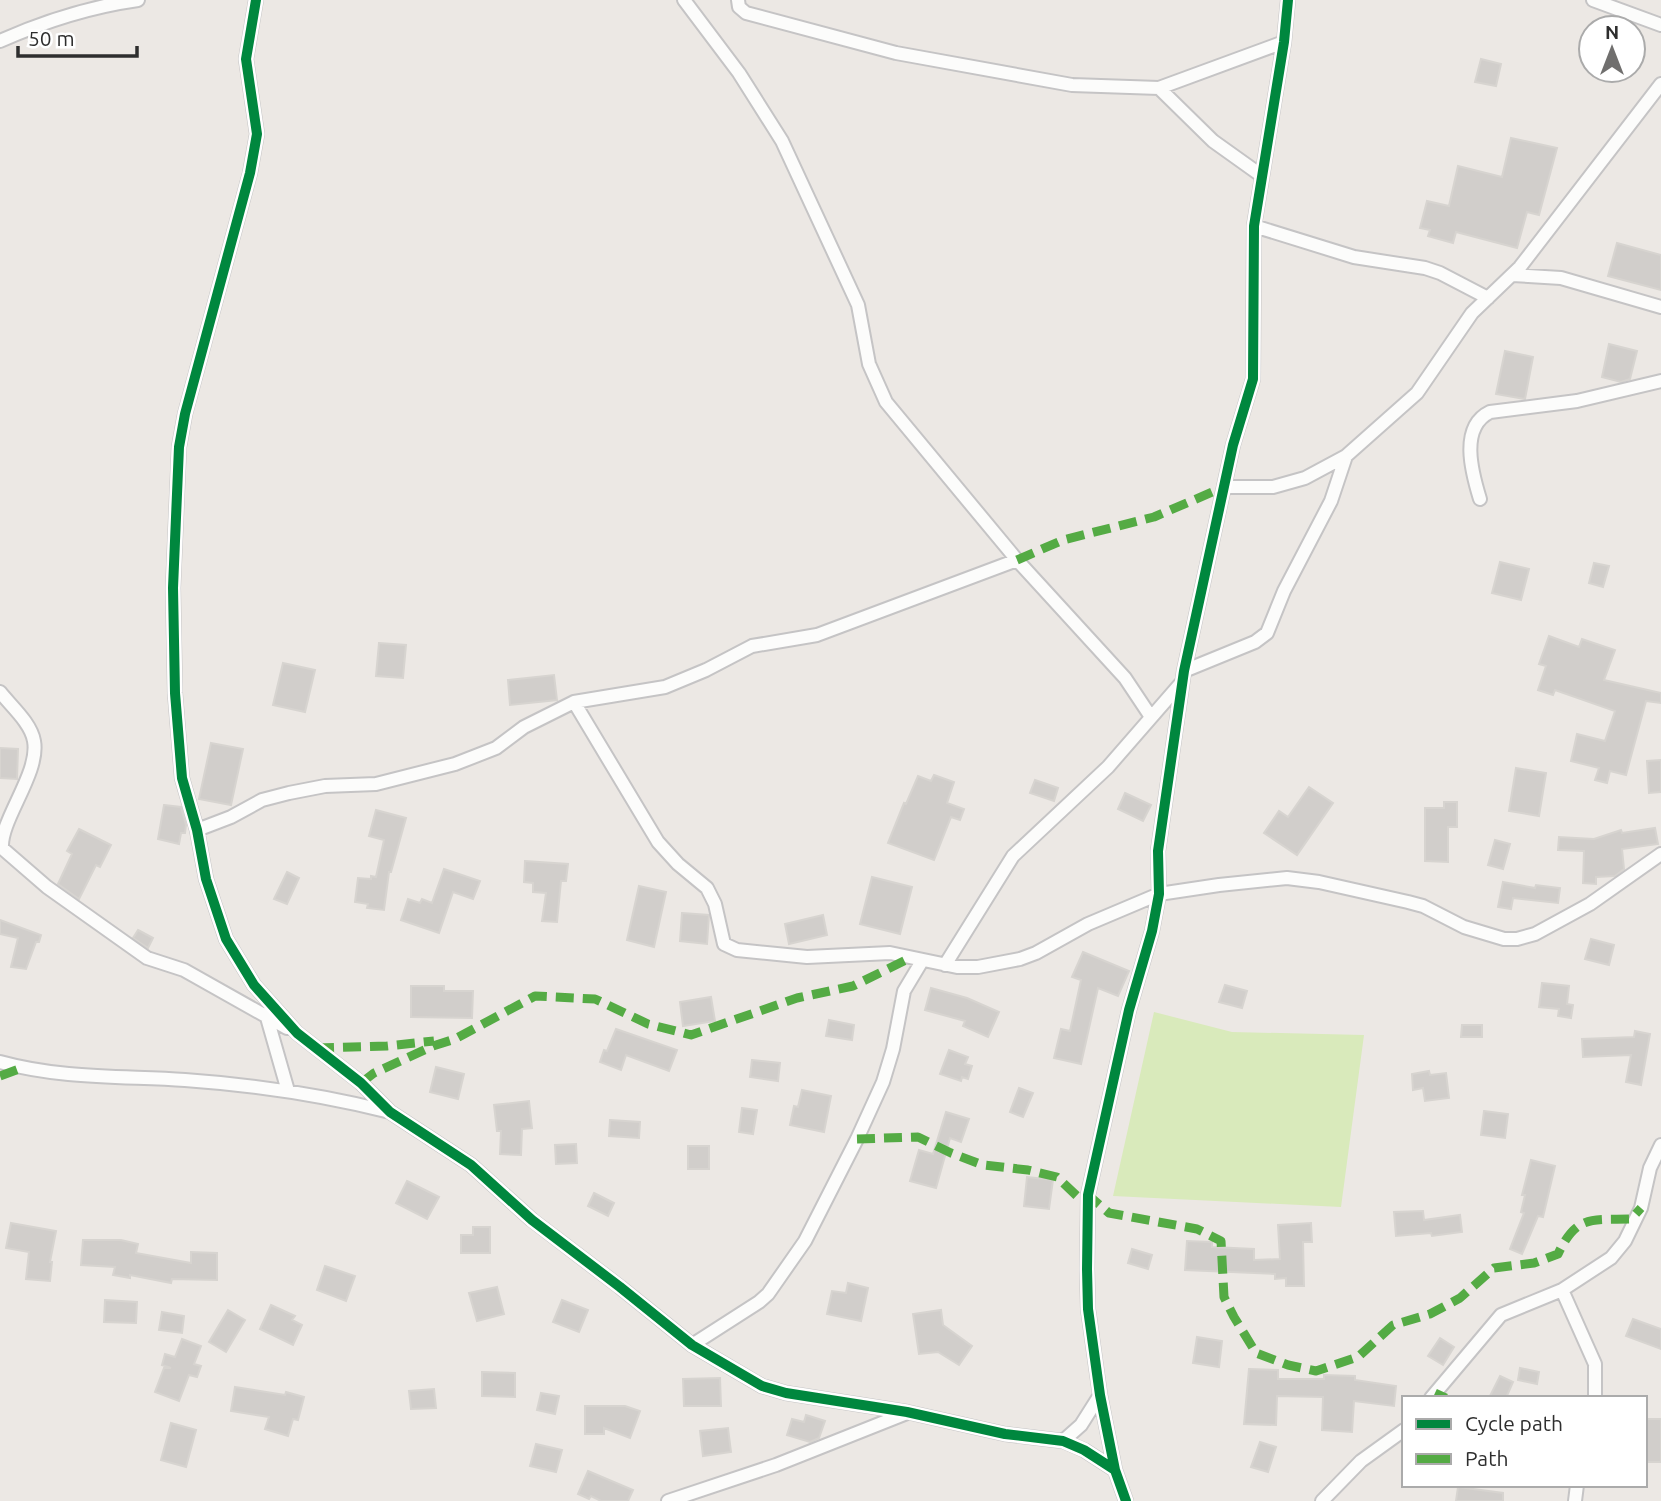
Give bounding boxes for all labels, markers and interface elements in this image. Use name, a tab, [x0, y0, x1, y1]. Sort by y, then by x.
scale bar	[18, 14, 136, 58]
north arrow	[1577, 14, 1647, 84]
text: N	[1605, 21, 1619, 43]
text: 50 m	[28, 26, 75, 50]
legend	[1402, 1396, 1647, 1487]
text: Cycle path	[1465, 1411, 1563, 1435]
text: Path	[1465, 1446, 1508, 1470]

